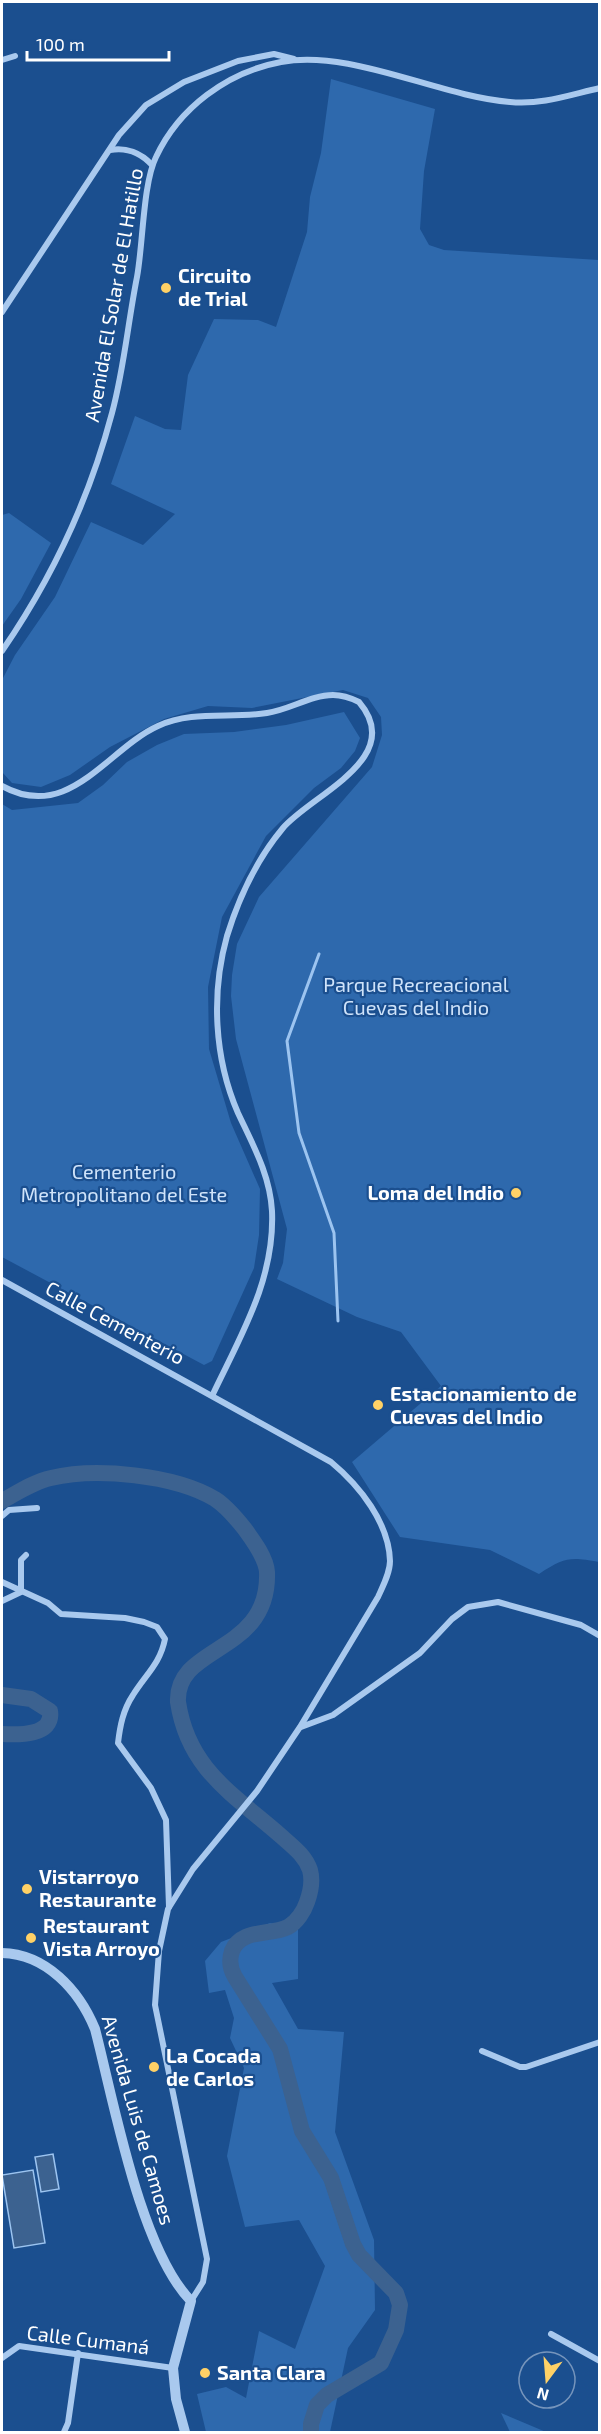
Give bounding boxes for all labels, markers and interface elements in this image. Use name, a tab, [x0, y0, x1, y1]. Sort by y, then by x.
scale bar	[27, 24, 170, 62]
text: 100 m	[36, 33, 85, 55]
street label: Avenida El Solar de El Hatillo	[79, 166, 147, 424]
place label: Circuito de Trial	[178, 263, 251, 310]
marker: Circuito de Trial	[159, 281, 173, 295]
park label: Parque Recreacional Cuevas del Indio	[323, 972, 509, 1019]
park label: Cementerio Metropolitano del Este	[21, 1159, 227, 1206]
place label: Loma del Indio	[367, 1180, 504, 1204]
marker: Loma del Indio	[509, 1186, 523, 1200]
street label: Calle Cementerio	[42, 1275, 189, 1369]
place label: Estacionamiento de Cuevas del Indio	[390, 1381, 577, 1428]
marker: Estacionamiento de Cuevas del Indio	[371, 1398, 385, 1412]
place label: Vistarroyo Restaurante	[39, 1864, 157, 1911]
marker: Vistarroyo Restaurante	[20, 1882, 34, 1896]
place label: Restaurant Vista Arroyo	[43, 1913, 160, 1961]
marker: Restaurant Vista Arroyo	[24, 1931, 38, 1945]
street label: Avenida Luis de Camoes	[98, 2012, 180, 2227]
place label: La Cocada de Carlos	[166, 2043, 261, 2090]
marker: La Cocada de Carlos	[147, 2060, 161, 2074]
street label: Calle Cumaná	[25, 2320, 151, 2358]
north arrow	[517, 2350, 577, 2410]
place label: Santa Clara	[217, 2360, 326, 2384]
marker: Santa Clara	[198, 2366, 212, 2380]
text: N	[535, 2384, 551, 2406]

